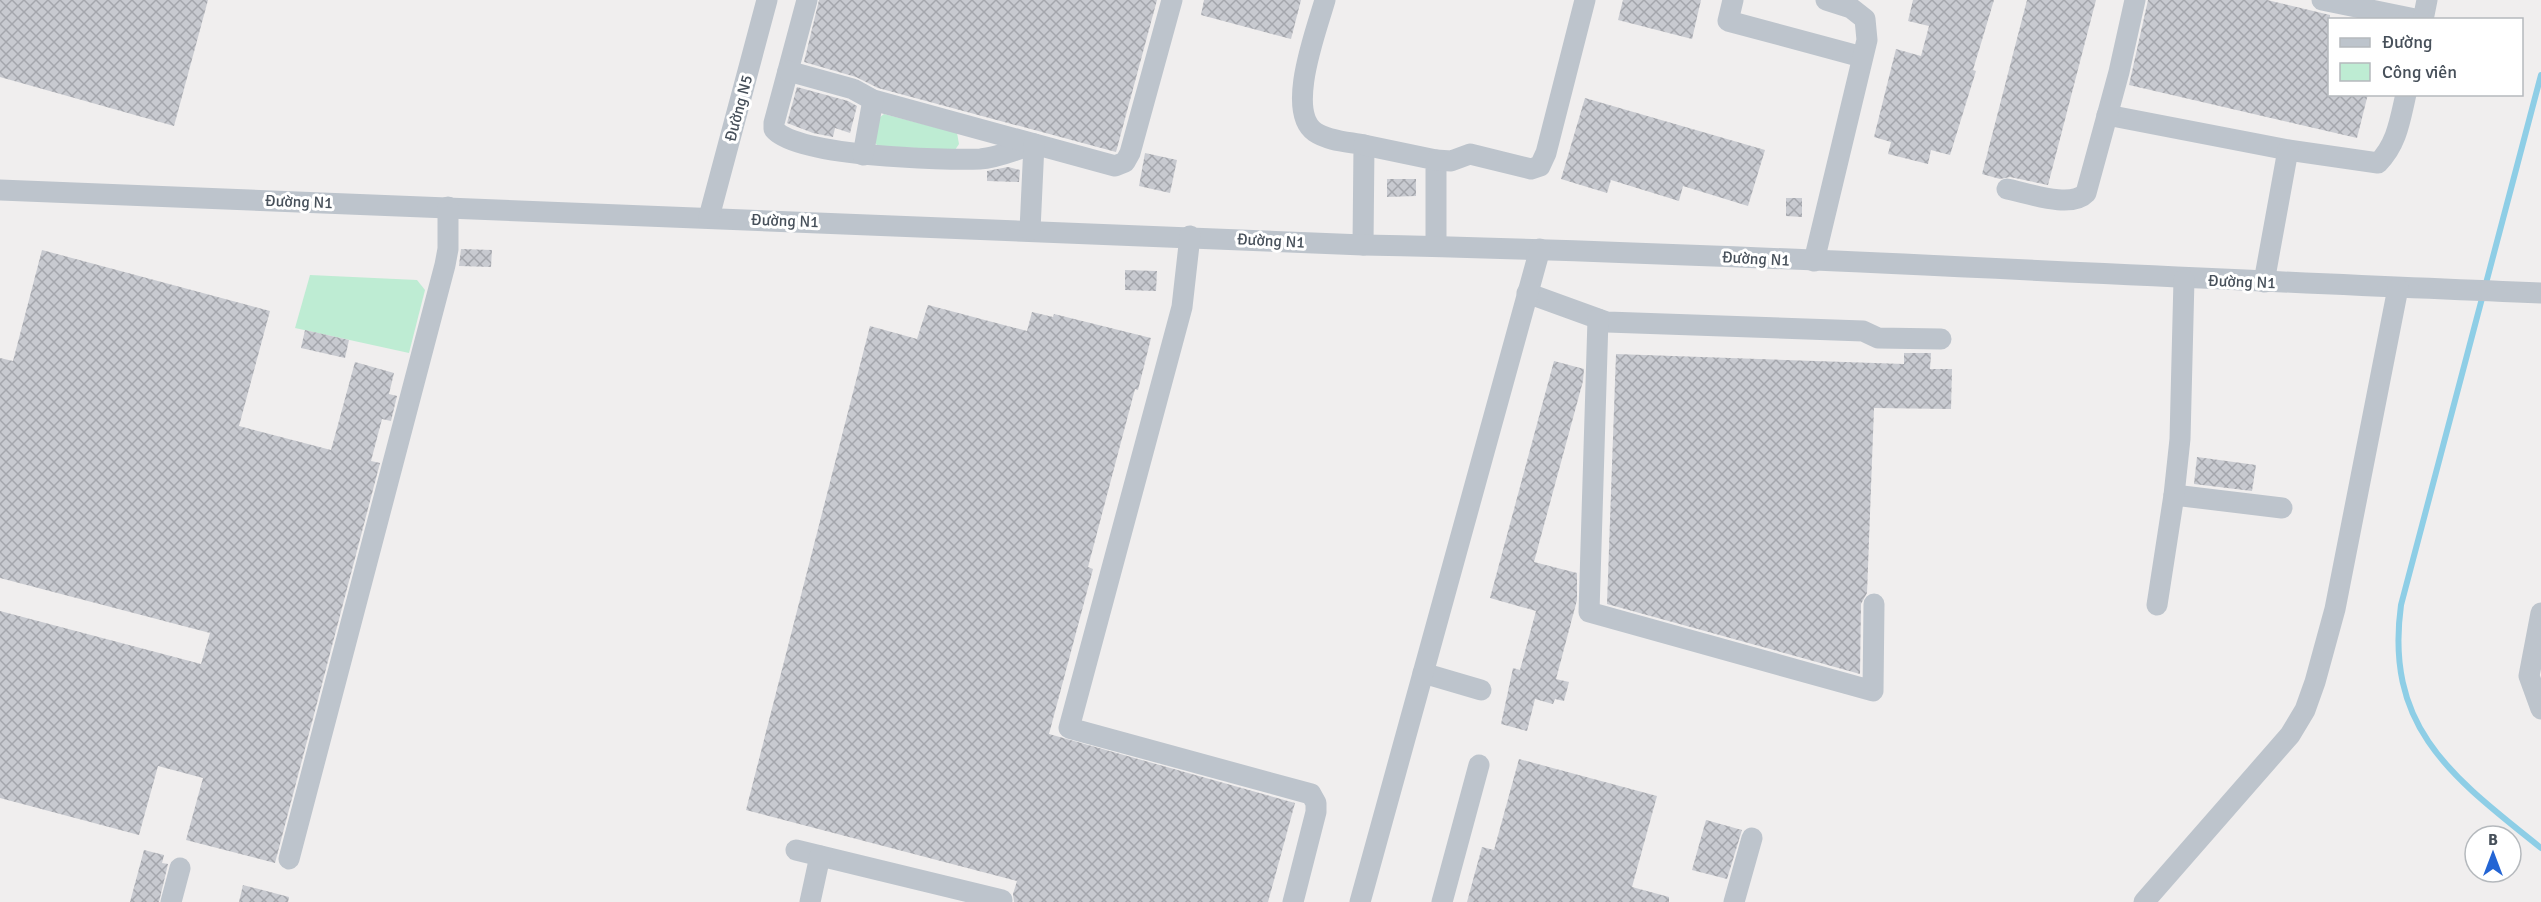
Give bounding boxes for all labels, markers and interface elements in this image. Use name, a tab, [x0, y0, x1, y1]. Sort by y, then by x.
legend	[2328, 18, 2523, 96]
text: Đường	[2382, 31, 2433, 53]
text: Công viên	[2382, 61, 2457, 83]
street label: Đường N5	[721, 73, 757, 144]
street label: Đường N1	[265, 191, 333, 213]
street label: Đường N1	[751, 210, 819, 232]
street label: Đường N1	[1236, 229, 1305, 253]
street label: Đường N1	[1721, 247, 1790, 271]
street label: Đường N1	[2208, 271, 2276, 293]
north arrow	[2463, 824, 2523, 884]
text: B	[2488, 830, 2498, 850]

